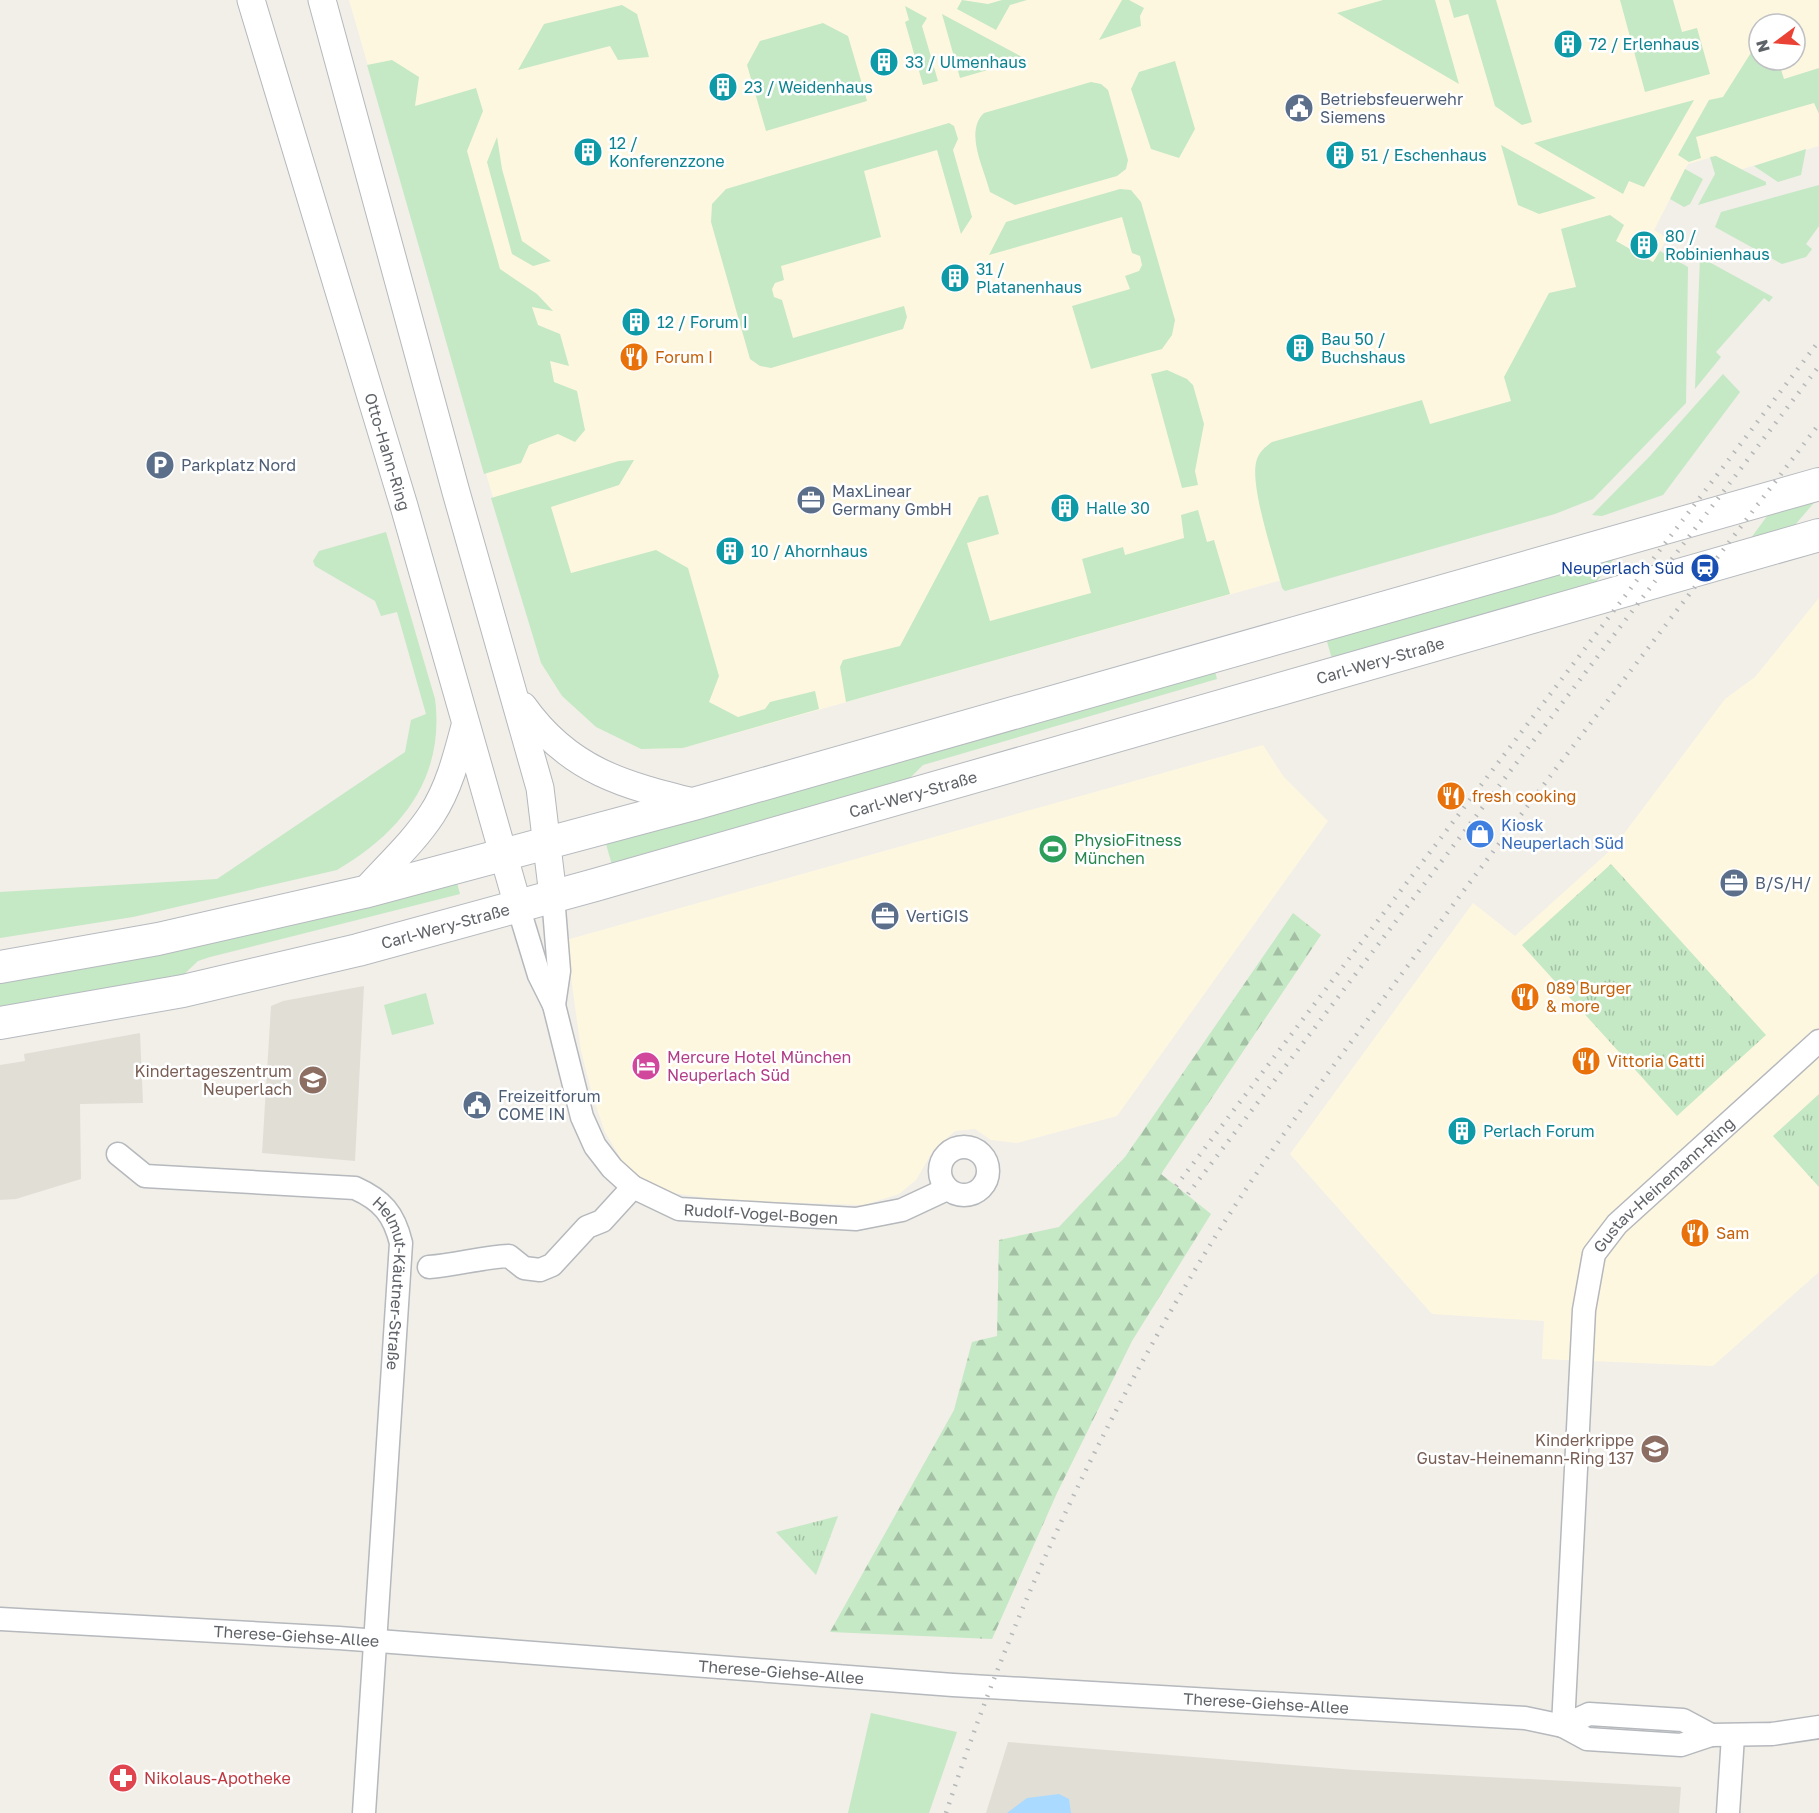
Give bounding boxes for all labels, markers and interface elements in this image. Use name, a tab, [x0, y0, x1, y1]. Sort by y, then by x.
north arrow	[1747, 12, 1807, 72]
building icon: 72 / Erlenhaus	[1552, 28, 1584, 60]
place label: 72 / Erlenhaus	[1589, 34, 1700, 54]
text: N	[1751, 38, 1774, 55]
building icon: 33 / Ulmenhaus	[868, 46, 900, 78]
place label: 33 / Ulmenhaus	[905, 52, 1027, 72]
building icon: 23 / Weidenhaus	[707, 71, 739, 103]
place label: 23 / Weidenhaus	[744, 77, 873, 97]
place label: Betriebsfeuerwehr Siemens	[1320, 89, 1463, 127]
public building icon: Betriebsfeuerwehr Siemens	[1283, 92, 1315, 124]
place label: 12 / Konferenzzone	[609, 133, 725, 171]
building icon: 12 / Konferenzzone	[572, 136, 604, 168]
building icon: 51 / Eschenhaus	[1324, 139, 1356, 171]
place label: 51 / Eschenhaus	[1361, 145, 1487, 165]
place label: 80 / Robinienhaus	[1665, 226, 1770, 264]
building icon: 80 / Robinienhaus	[1628, 229, 1660, 261]
place label: 31 / Platanenhaus	[976, 259, 1082, 297]
building icon: 31 / Platanenhaus	[939, 262, 971, 294]
building icon: 12 / Forum I	[620, 306, 652, 338]
place label: 12 / Forum I	[657, 312, 748, 332]
place label: Bau 50 / Buchshaus	[1321, 329, 1405, 367]
building icon: Bau 50 / Buchshaus	[1284, 332, 1316, 364]
restaurant icon: Forum I	[618, 341, 650, 373]
place label: Forum I	[655, 347, 713, 367]
street label: Otto-Hahn-Ring	[360, 390, 415, 513]
parking icon: Parkplatz Nord	[144, 449, 176, 481]
place label: Parkplatz Nord	[181, 455, 296, 475]
place label: MaxLinear Germany GmbH	[832, 481, 952, 519]
office icon: MaxLinear Germany GmbH	[795, 484, 827, 516]
building icon: Halle 30	[1049, 492, 1081, 524]
place label: Halle 30	[1086, 498, 1150, 518]
building icon: 10 / Ahornhaus	[714, 535, 746, 567]
place label: 10 / Ahornhaus	[751, 541, 868, 561]
station icon: Neuperlach Süd	[1689, 552, 1721, 584]
place label: Neuperlach Süd	[1561, 558, 1684, 578]
street label: Carl-Wery-Straße	[1314, 633, 1447, 688]
street label: Carl-Wery-Straße	[847, 766, 979, 822]
restaurant icon: fresh cooking	[1435, 780, 1467, 812]
place label: fresh cooking	[1472, 786, 1576, 806]
place label: Kiosk Neuperlach Süd	[1501, 815, 1624, 853]
shop icon: Kiosk Neuperlach Süd	[1464, 818, 1496, 850]
place label: PhysioFitness München	[1074, 830, 1182, 868]
sports icon: PhysioFitness München	[1037, 833, 1069, 865]
office icon: B/S/H/	[1718, 867, 1750, 899]
place label: B/S/H/	[1755, 873, 1811, 893]
street label: Carl-Wery-Straße	[379, 899, 512, 953]
office icon: VertiGIS	[869, 900, 901, 932]
place label: VertiGIS	[906, 906, 969, 926]
place label: 089 Burger & more	[1546, 978, 1631, 1016]
restaurant icon: 089 Burger & more	[1509, 981, 1541, 1013]
restaurant icon: Vittoria Gatti	[1570, 1045, 1602, 1077]
place label: Mercure Hotel München Neuperlach Süd	[667, 1047, 851, 1085]
hotel icon: Mercure Hotel München Neuperlach Süd	[630, 1050, 662, 1082]
place label: Vittoria Gatti	[1607, 1051, 1705, 1071]
place label: Kindertageszentrum Neuperlach	[135, 1061, 292, 1099]
school or university icon: Kindertageszentrum Neuperlach	[297, 1064, 329, 1096]
place label: Freizeitforum COME IN	[498, 1086, 601, 1124]
public building icon: Freizeitforum COME IN	[461, 1089, 493, 1121]
street label: Gustav-Heinemann-Ring	[1589, 1113, 1738, 1256]
building icon: Perlach Forum	[1446, 1115, 1478, 1147]
place label: Perlach Forum	[1483, 1121, 1595, 1141]
street label: Helmut-Käutner-Straße	[369, 1192, 411, 1371]
street label: Rudolf-Vogel-Bogen	[683, 1199, 839, 1228]
restaurant icon: Sam	[1679, 1217, 1711, 1249]
place label: Sam	[1716, 1223, 1749, 1243]
place label: Kinderkrippe Gustav-Heinemann-Ring 137	[1416, 1430, 1634, 1468]
school or university icon: Kinderkrippe Gustav-Heinemann-Ring 137	[1639, 1433, 1671, 1465]
street label: Therese-Giehse-Allee	[213, 1621, 380, 1651]
street label: Therese-Giehse-Allee	[698, 1656, 865, 1688]
street label: Therese-Giehse-Allee	[1183, 1688, 1350, 1718]
pharmacy icon: Nikolaus-Apotheke	[107, 1762, 139, 1794]
place label: Nikolaus-Apotheke	[144, 1768, 291, 1788]

